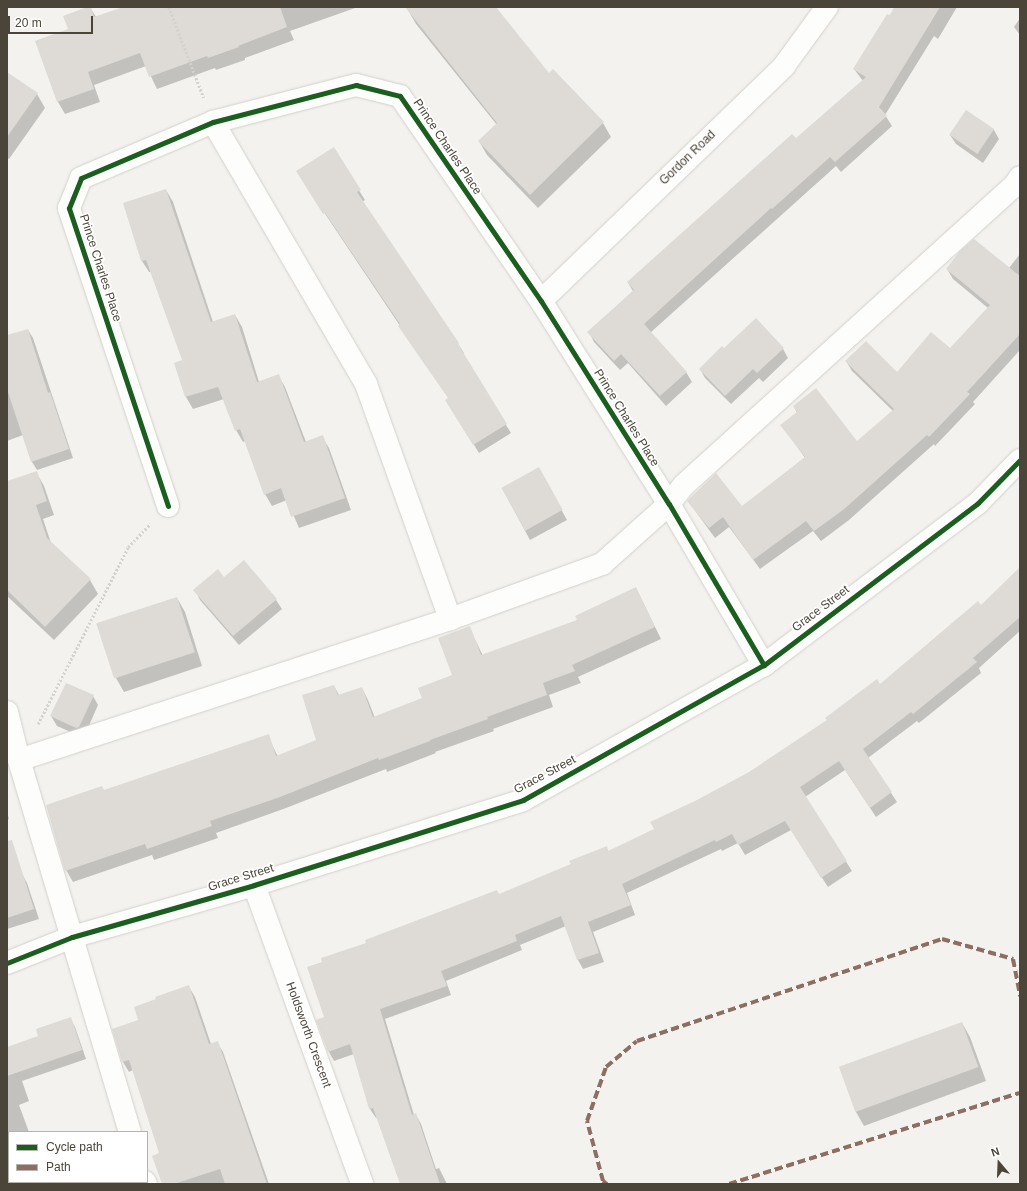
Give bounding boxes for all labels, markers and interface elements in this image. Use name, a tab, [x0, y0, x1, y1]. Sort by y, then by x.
scale bar	[10, 8, 95, 34]
text: 20 m	[15, 16, 42, 30]
street label: Prince Charles Place	[410, 97, 484, 197]
street label: Gordon Road	[657, 128, 719, 188]
street label: Prince Charles Place	[76, 212, 124, 324]
street label: Prince Charles Place	[590, 367, 662, 469]
street label: Grace Street	[790, 583, 852, 635]
street label: Grace Street	[512, 753, 578, 797]
street label: Grace Street	[206, 861, 276, 895]
street label: Holdsworth Crescent	[282, 980, 334, 1090]
legend	[8, 1131, 148, 1183]
text: Cycle path	[46, 1140, 103, 1154]
north arrow	[979, 1143, 1019, 1183]
text: N	[989, 1145, 1001, 1159]
text: Path	[46, 1160, 71, 1174]

